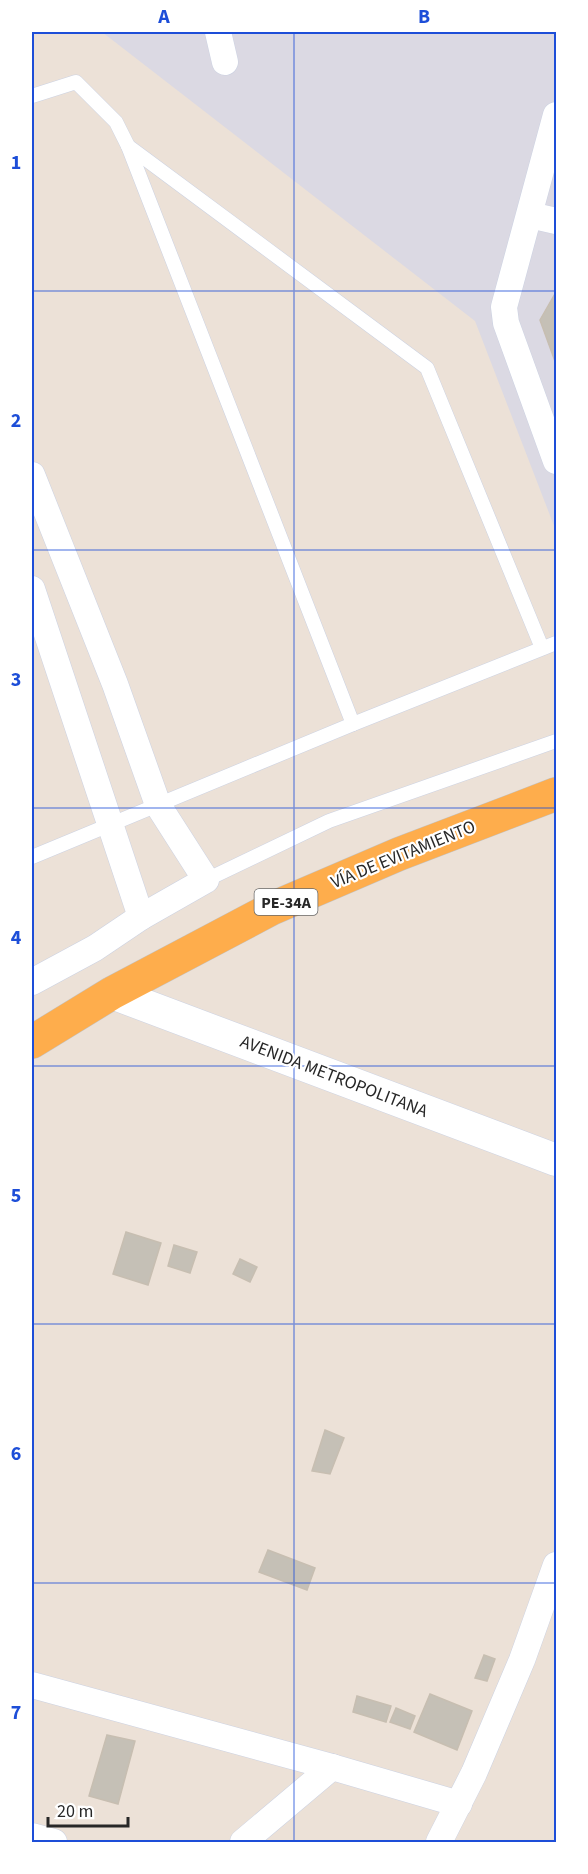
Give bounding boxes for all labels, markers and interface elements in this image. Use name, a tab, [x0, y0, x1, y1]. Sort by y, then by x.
text: A	[157, 3, 170, 31]
text: B	[418, 3, 430, 31]
text: 1	[11, 149, 21, 177]
text: 2	[11, 407, 21, 435]
text: 3	[11, 666, 21, 694]
street label: VÍA DE EVITAMIENTO	[327, 814, 479, 895]
road number: PE-34A	[254, 889, 318, 915]
text: 4	[11, 924, 22, 952]
street label: AVENIDA METROPOLITANA	[236, 1029, 431, 1124]
text: 5	[11, 1182, 21, 1210]
text: 6	[11, 1440, 21, 1468]
text: 7	[11, 1699, 21, 1727]
scale bar	[48, 1790, 128, 1828]
text: 20 m	[57, 1799, 93, 1824]

